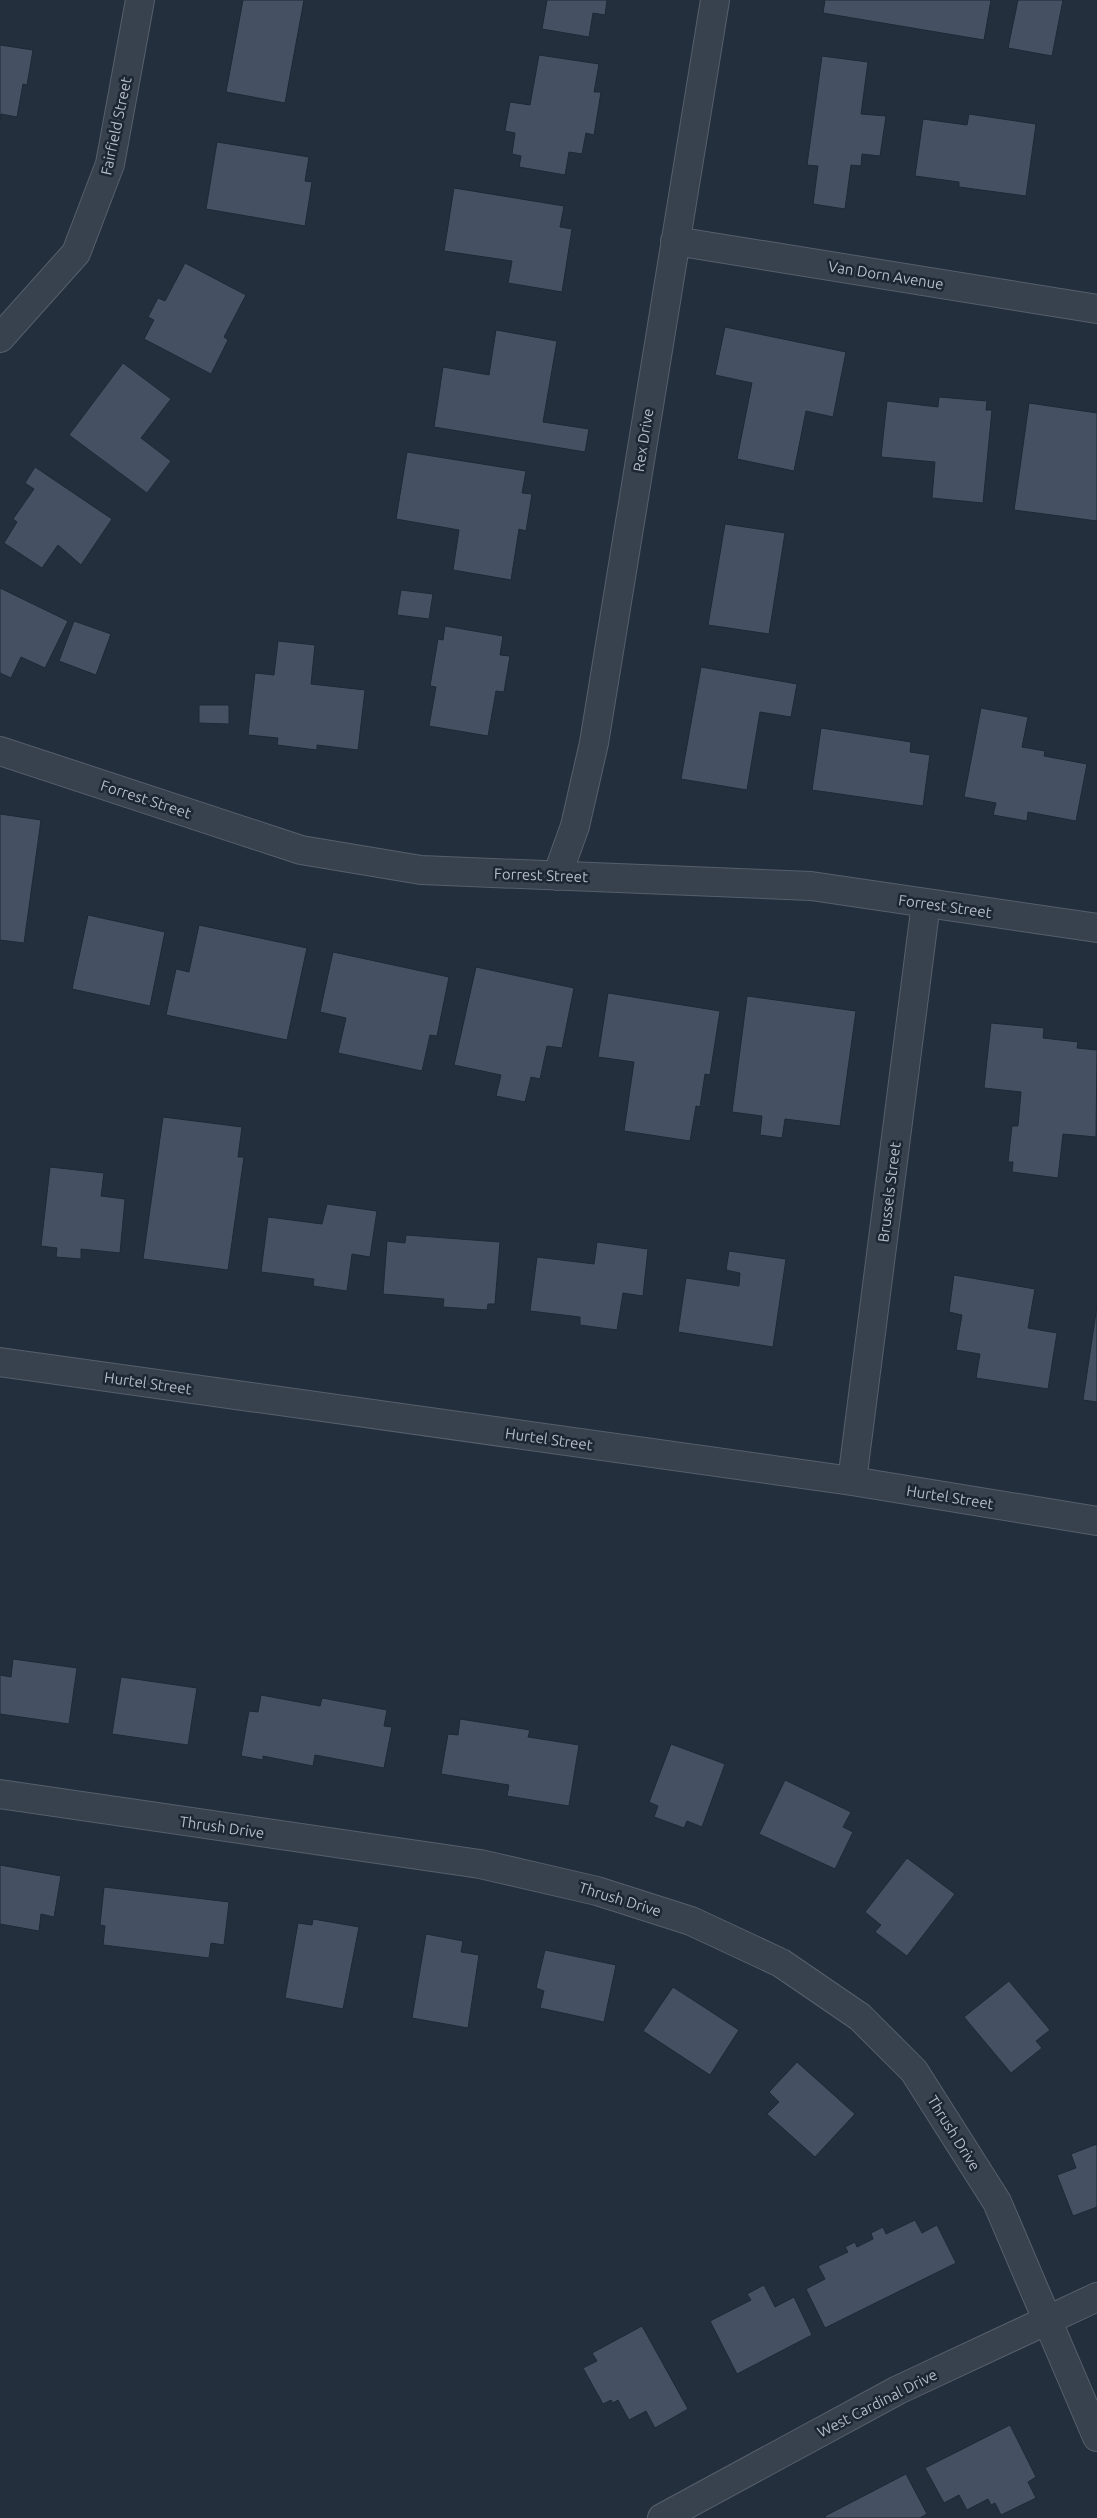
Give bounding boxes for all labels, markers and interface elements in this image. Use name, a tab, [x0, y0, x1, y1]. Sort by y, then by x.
street label: Fairfield Street	[97, 75, 135, 177]
street label: Van Dorn Avenue	[827, 257, 945, 293]
street label: Rex Drive	[630, 407, 656, 473]
street label: Forrest Street	[99, 776, 193, 822]
street label: Forrest Street	[494, 865, 588, 885]
street label: Forrest Street	[897, 891, 993, 921]
street label: Brussels Street	[874, 1141, 904, 1243]
street label: Hurtel Street	[103, 1368, 193, 1398]
street label: Hurtel Street	[504, 1424, 594, 1454]
street label: Hurtel Street	[905, 1482, 995, 1512]
street label: Thrush Drive	[179, 1813, 265, 1841]
street label: Thrush Drive	[577, 1878, 663, 1920]
street label: Thrush Drive	[924, 2092, 984, 2174]
street label: West Cardinal Drive	[814, 2365, 940, 2441]

